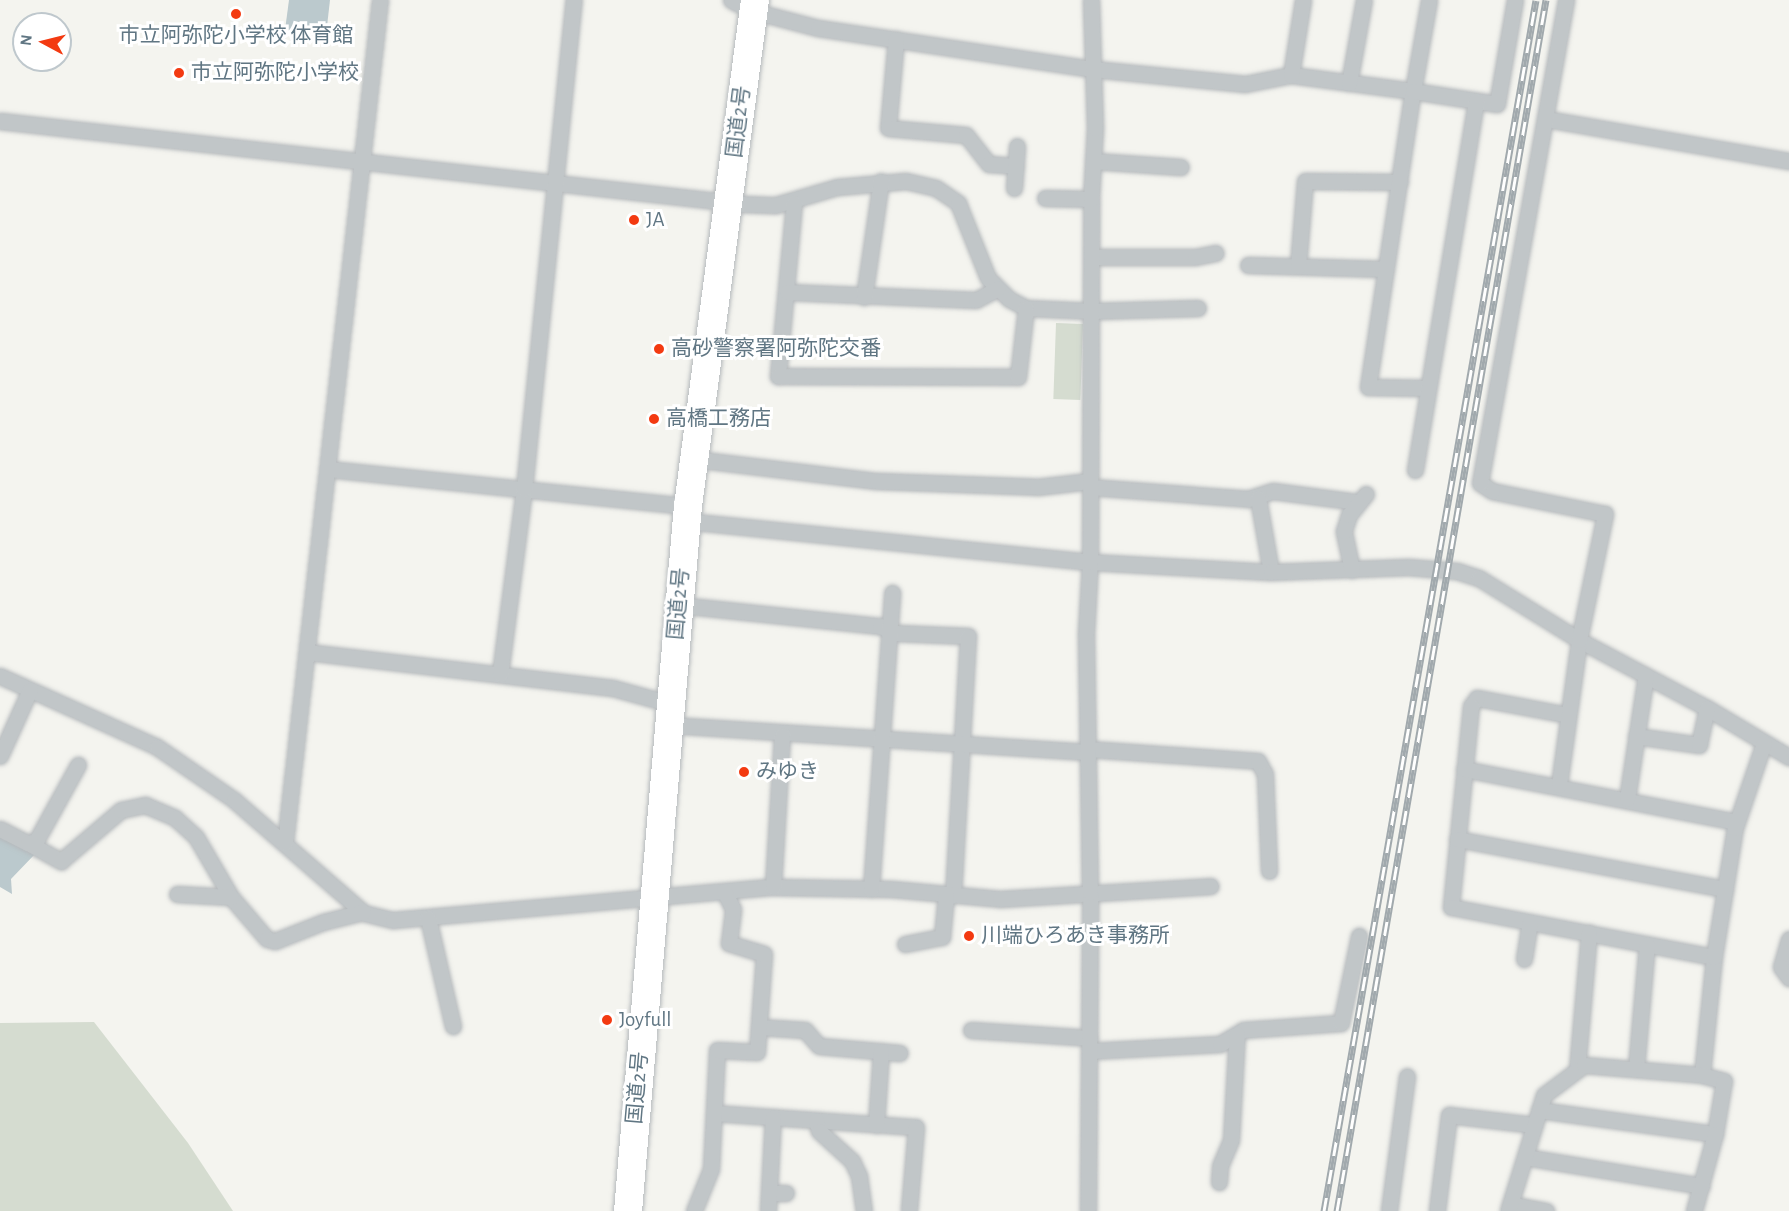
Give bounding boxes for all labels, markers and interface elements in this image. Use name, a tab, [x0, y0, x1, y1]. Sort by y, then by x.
marker: 市立阿弥陀小学校 体育館	[229, 7, 243, 21]
north arrow	[12, 12, 72, 72]
place label: 市立阿弥陀小学校 体育館	[119, 23, 353, 49]
text: N	[18, 34, 35, 47]
place label: 市立阿弥陀小学校	[191, 60, 359, 86]
marker: 市立阿弥陀小学校	[172, 66, 186, 80]
street label: 国道2号	[722, 84, 756, 160]
place label: JA	[646, 207, 665, 233]
marker: JA	[627, 213, 641, 227]
place label: 高砂警察署阿弥陀交番	[671, 336, 881, 362]
marker: 高砂警察署阿弥陀交番	[652, 342, 666, 356]
place label: 高橋工務店	[666, 406, 771, 432]
marker: 高橋工務店	[647, 412, 661, 426]
street label: 国道2号	[663, 567, 695, 641]
place label: みゆき	[756, 759, 819, 785]
marker: みゆき	[737, 765, 751, 779]
place label: 川端ひろあき事務所	[981, 923, 1170, 949]
marker: 川端ひろあき事務所	[962, 929, 976, 943]
place label: Joyfull	[619, 1007, 672, 1033]
marker: Joyfull	[600, 1013, 614, 1027]
street label: 国道2号	[622, 1051, 654, 1125]

